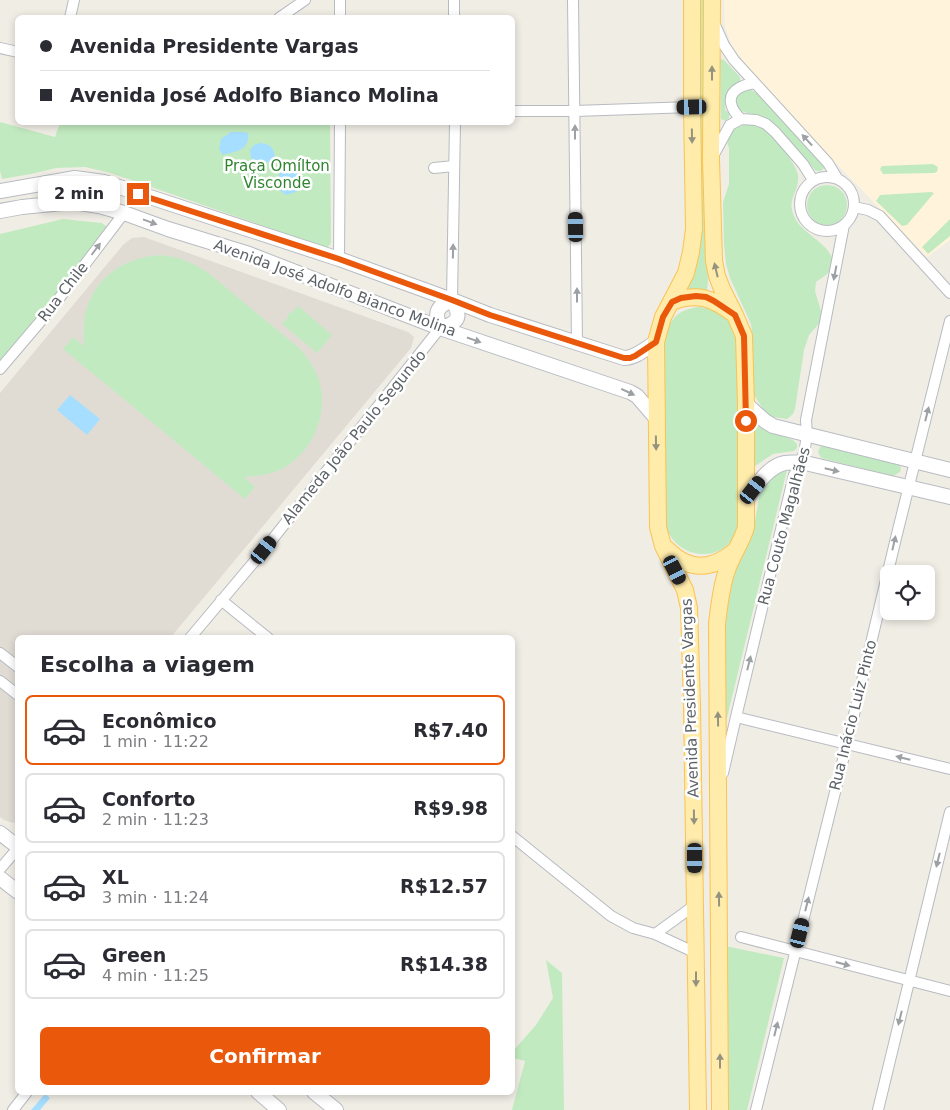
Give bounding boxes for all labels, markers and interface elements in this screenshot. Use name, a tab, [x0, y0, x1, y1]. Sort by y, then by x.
text: Avenida Presidente Vargas	[70, 35, 359, 57]
one-way arrow	[708, 65, 716, 81]
text: Avenida José Adolfo Bianco Molina	[70, 84, 439, 106]
car	[676, 99, 707, 115]
one-way arrow	[571, 124, 579, 140]
one-way arrow	[688, 128, 696, 144]
one-way arrow	[801, 134, 813, 146]
park label: Praça Omílton Visconde	[224, 157, 330, 192]
callout: 2 min	[38, 176, 120, 212]
route end	[127, 183, 149, 205]
text: 2 min	[54, 184, 104, 203]
car	[568, 212, 583, 242]
one-way arrow	[143, 218, 158, 226]
street label: Avenida José Adolfo Bianco Molina	[211, 236, 459, 340]
one-way arrow	[91, 242, 101, 256]
one-way arrow	[449, 243, 457, 259]
street label: Rua Chile	[34, 259, 92, 325]
one-way arrow	[712, 263, 720, 278]
one-way arrow	[831, 265, 839, 280]
one-way arrow	[572, 286, 580, 302]
one-way arrow	[467, 336, 482, 344]
street label: Alameda João Paulo Segundo	[278, 346, 430, 528]
one-way arrow	[621, 388, 635, 396]
one-way arrow	[923, 406, 931, 421]
route start	[735, 410, 757, 432]
one-way arrow	[652, 435, 660, 451]
street label: Rua Couto Magalhães	[754, 445, 814, 607]
one-way arrow	[824, 466, 839, 474]
car	[737, 474, 768, 506]
car	[248, 534, 279, 566]
one-way arrow	[890, 536, 898, 551]
car	[661, 553, 688, 587]
map controls	[880, 565, 935, 620]
button: locate	[880, 565, 935, 620]
street label: Avenida Presidente Vargas	[678, 598, 702, 798]
street label: Rua Inácio Luiz Pinto	[826, 638, 880, 792]
text: Escolha a viagem	[40, 652, 255, 677]
one-way arrow	[745, 656, 753, 671]
icon: car	[42, 708, 87, 753]
text: Econômico	[102, 710, 217, 732]
one-way arrow	[714, 711, 722, 727]
text: R$7.40	[413, 719, 488, 741]
text: 1 min · 11:22	[102, 732, 209, 751]
one-way arrow	[895, 753, 910, 761]
icon: car	[42, 786, 87, 831]
text: Conforto	[102, 788, 195, 810]
text: R$9.98	[413, 797, 488, 819]
one-way arrow	[690, 809, 698, 825]
text: 2 min · 11:23	[102, 810, 209, 829]
car	[687, 843, 702, 873]
one-way arrow	[934, 852, 942, 867]
icon: car	[42, 864, 87, 909]
text: XL	[102, 866, 129, 888]
text: R$12.57	[400, 875, 488, 897]
text: 3 min · 11:24	[102, 888, 209, 907]
one-way arrow	[715, 891, 723, 907]
one-way arrow	[803, 897, 811, 912]
car	[789, 917, 810, 949]
icon: car	[42, 942, 87, 987]
text: Green	[102, 944, 166, 966]
text: R$14.38	[400, 953, 488, 975]
one-way arrow	[835, 960, 850, 968]
text: 4 min · 11:25	[102, 966, 209, 985]
one-way arrow	[692, 971, 700, 987]
one-way arrow	[896, 1010, 904, 1025]
one-way arrow	[772, 1021, 780, 1036]
button: Confirmar	[40, 1027, 490, 1085]
one-way arrow	[716, 1053, 724, 1069]

